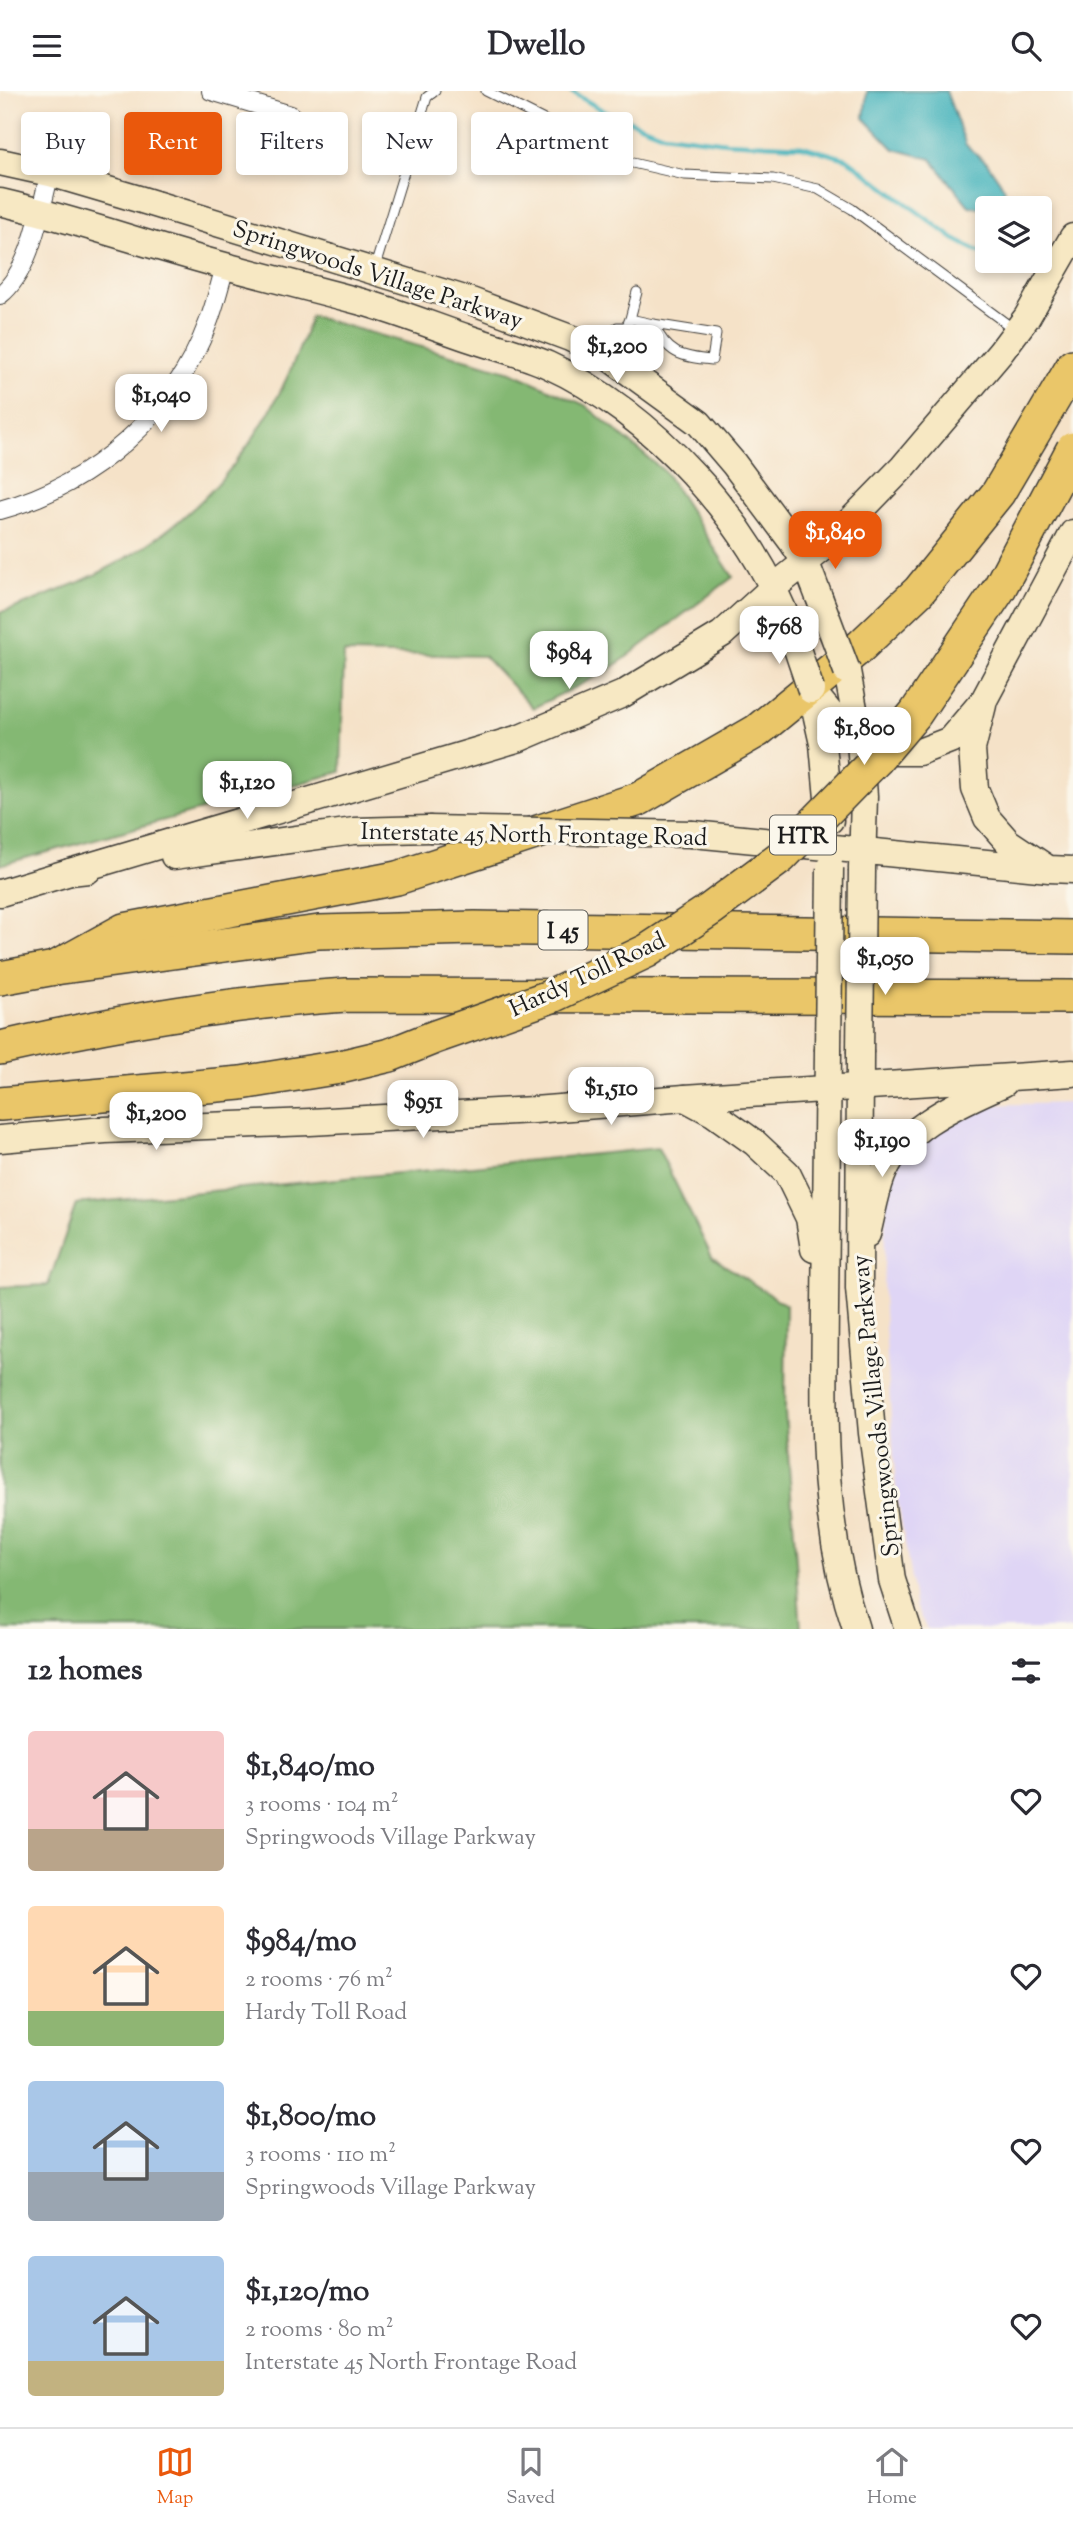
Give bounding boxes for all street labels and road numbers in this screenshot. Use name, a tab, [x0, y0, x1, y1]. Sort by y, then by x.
street label: Springwoods Village Parkway	[228, 213, 527, 339]
road number: HTR	[770, 815, 836, 855]
street label: Interstate 45 North Frontage Road	[360, 816, 708, 856]
road number: I 45	[538, 911, 588, 950]
street label: Hardy Toll Road	[504, 924, 672, 1027]
street label: Springwoods Village Parkway	[844, 1253, 910, 1559]

